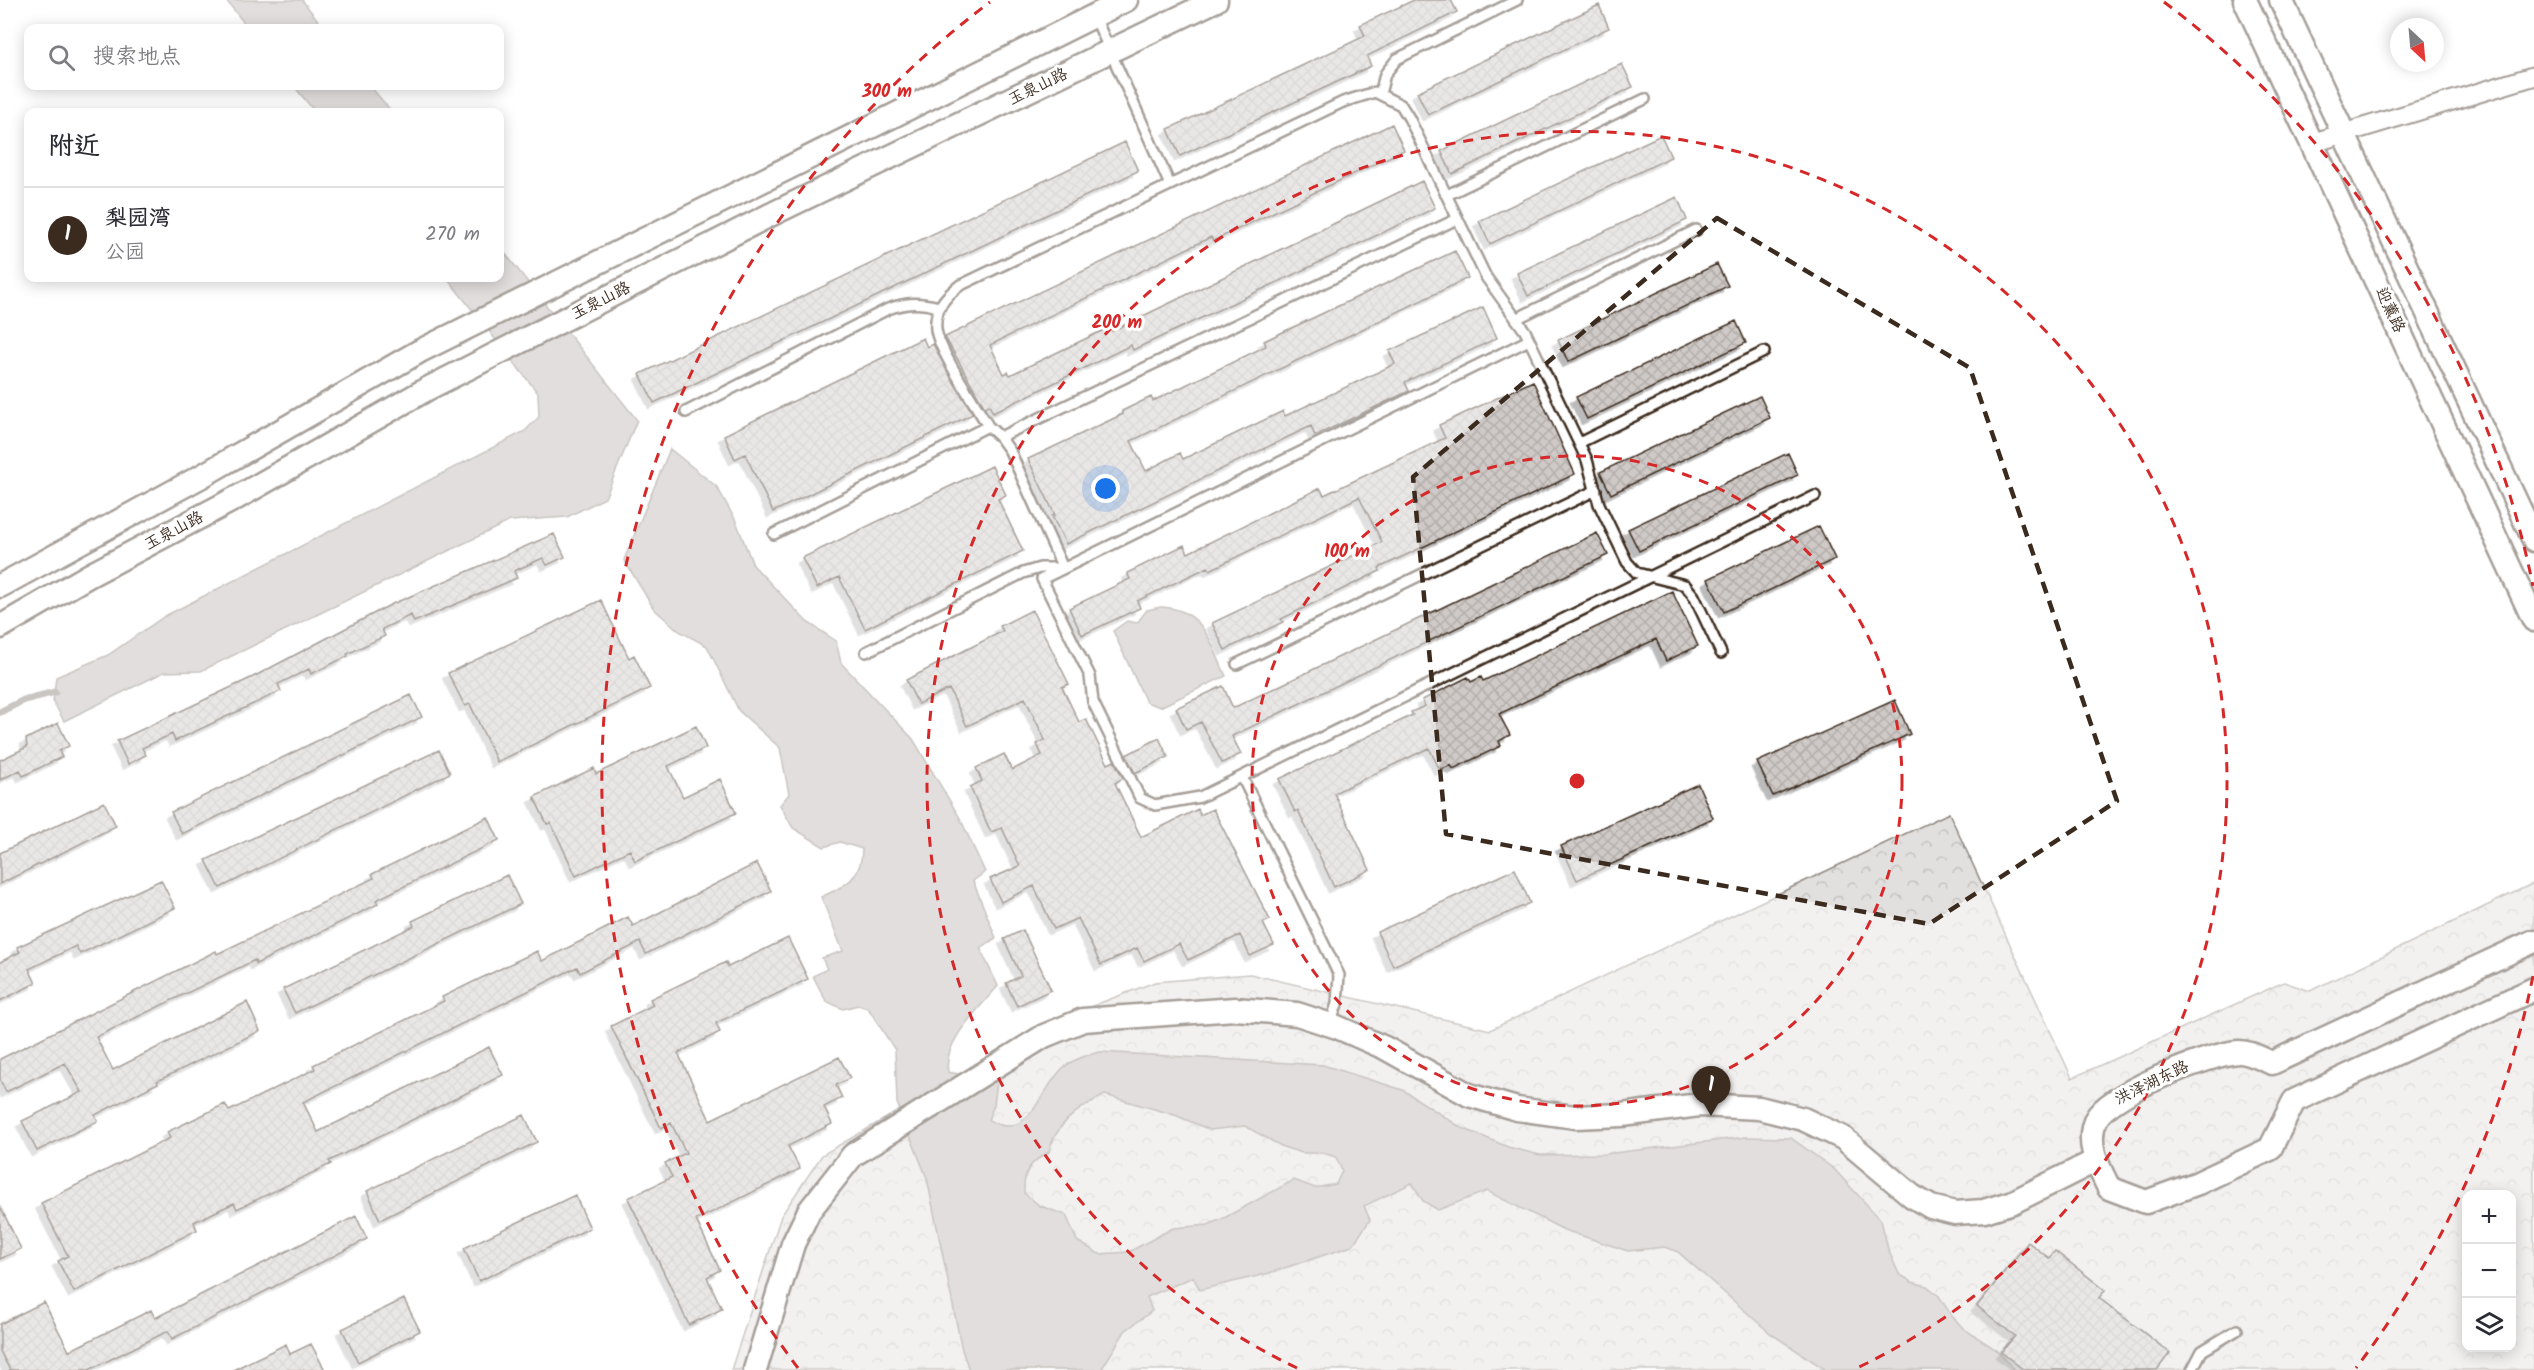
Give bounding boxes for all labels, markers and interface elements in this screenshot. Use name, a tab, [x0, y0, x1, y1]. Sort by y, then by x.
north arrow	[2390, 18, 2444, 72]
search box	[24, 24, 504, 90]
text: 搜索地点	[93, 40, 181, 75]
icon: search	[45, 41, 78, 74]
street label: 玉泉山路	[1004, 62, 1072, 112]
text: 300 m	[861, 78, 912, 107]
text: 附近	[48, 126, 100, 168]
text: 梨园湾	[105, 202, 171, 237]
text: 1	[64, 219, 71, 251]
text: 270 m	[425, 219, 480, 251]
text: 公园	[105, 237, 145, 269]
street label: 玉泉山路	[567, 275, 635, 327]
street label: 迎薰路	[2369, 283, 2411, 337]
text: 200 m	[1092, 309, 1143, 338]
your location	[1091, 474, 1120, 503]
street label: 玉泉山路	[140, 505, 208, 557]
text: 100 m	[1324, 538, 1370, 567]
centre of rings	[1567, 771, 1587, 791]
street label: 洪泽湖东路	[2111, 1054, 2193, 1112]
pin: 1	[1692, 1066, 1730, 1116]
map controls	[2462, 1190, 2516, 1352]
button: +	[2462, 1190, 2516, 1244]
button: −	[2462, 1244, 2516, 1298]
button: layers	[2462, 1298, 2516, 1352]

